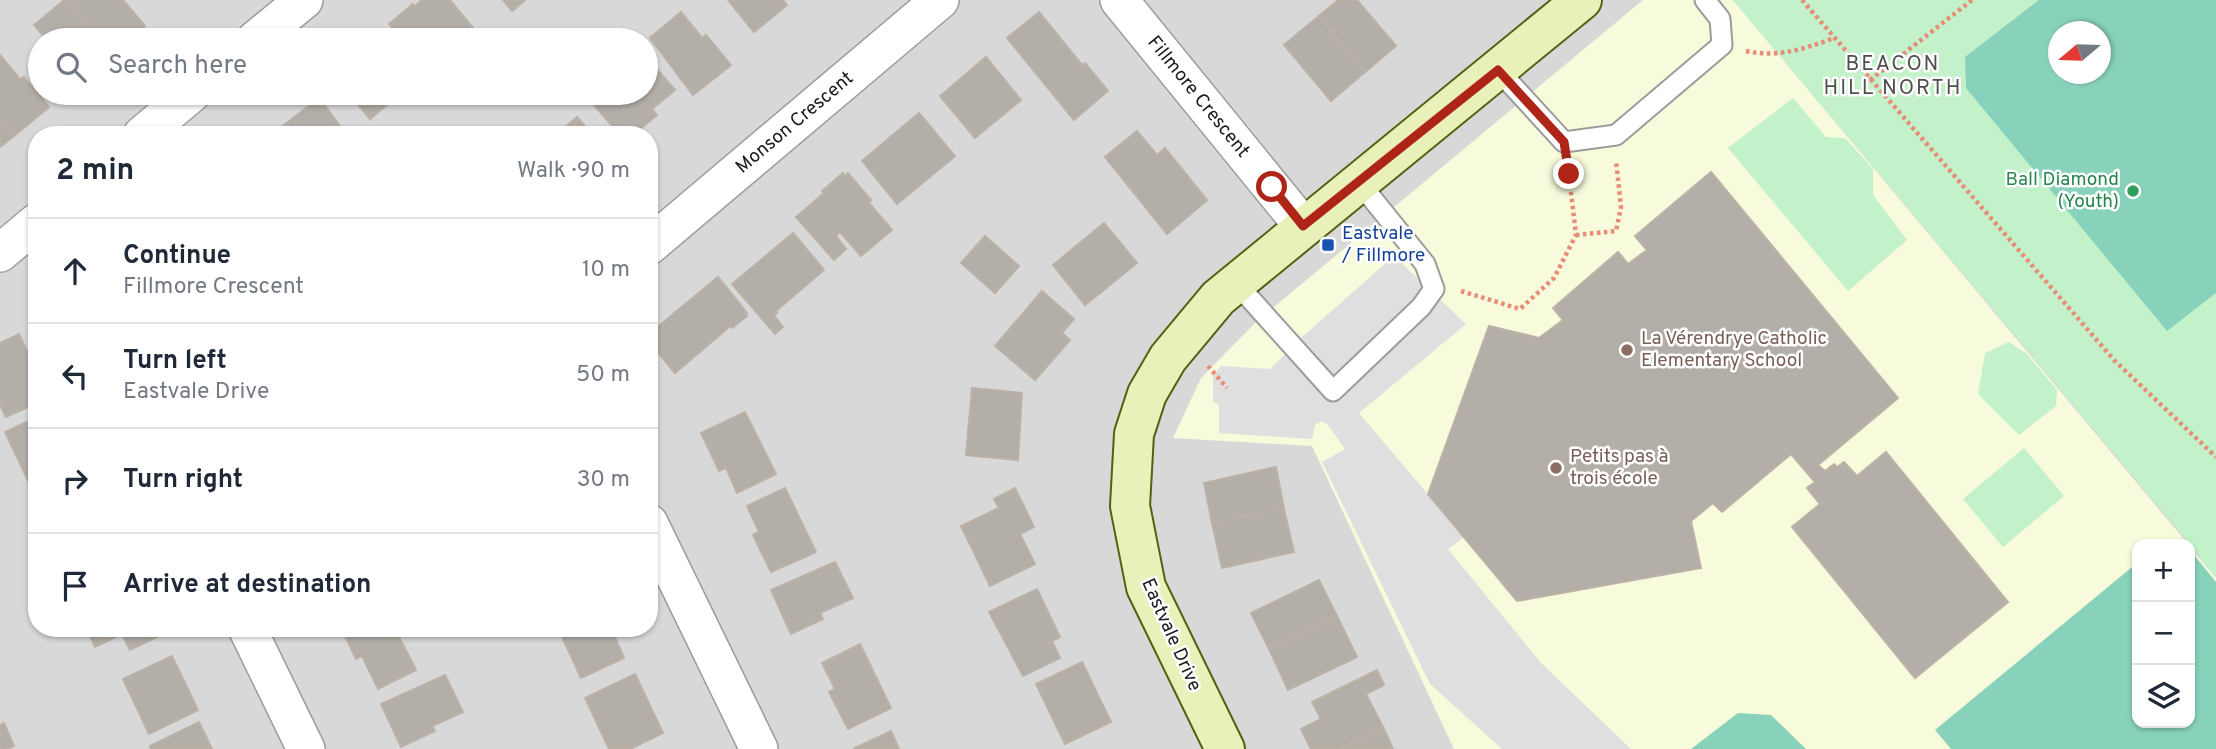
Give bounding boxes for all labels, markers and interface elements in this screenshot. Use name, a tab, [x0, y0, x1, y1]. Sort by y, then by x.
north arrow	[2048, 21, 2111, 84]
search box	[28, 28, 658, 105]
street label: Fillmore Crescent	[1142, 31, 1254, 163]
icon: search	[52, 48, 90, 86]
text: Search here	[108, 50, 247, 83]
district label: BEACON HILL NORTH	[1824, 51, 1962, 102]
street label: Monson Crescent	[731, 67, 859, 179]
text: 2 min	[56, 153, 134, 190]
text: Walk · 90 m	[517, 157, 630, 186]
route end	[1553, 158, 1584, 189]
place label: Ball Diamond (Youth)	[2005, 168, 2119, 214]
route start	[1256, 171, 1287, 202]
marker: Ball Diamond (Youth)	[2125, 183, 2141, 199]
place label: Eastvale / Fillmore	[1341, 222, 1425, 268]
marker: Eastvale / Fillmore	[1320, 237, 1336, 253]
text: Continue	[123, 240, 231, 273]
icon: ahead	[56, 252, 94, 290]
text: 10 m	[582, 256, 630, 285]
text: Fillmore Crescent	[123, 273, 304, 302]
place label: La Vérendrye Catholic Elementary School	[1641, 327, 1827, 373]
marker: La Vérendrye Catholic Elementary School	[1619, 342, 1635, 358]
text: Turn left	[123, 345, 227, 378]
icon: left	[56, 357, 94, 395]
text: 50 m	[576, 361, 630, 390]
text: Eastvale Drive	[123, 378, 269, 407]
place label: Petits pas à trois école	[1570, 445, 1668, 491]
marker: Petits pas à trois école	[1548, 460, 1564, 476]
icon: right	[56, 462, 94, 500]
text: Turn right	[123, 464, 243, 497]
text: 30 m	[577, 466, 630, 495]
map controls	[2132, 539, 2195, 728]
button: +	[2132, 539, 2195, 602]
icon: arrive	[56, 567, 94, 605]
text: Arrive at destination	[123, 569, 371, 602]
street label: Eastvale Drive	[1135, 575, 1207, 695]
button: −	[2132, 602, 2195, 665]
button: layers	[2132, 665, 2195, 728]

